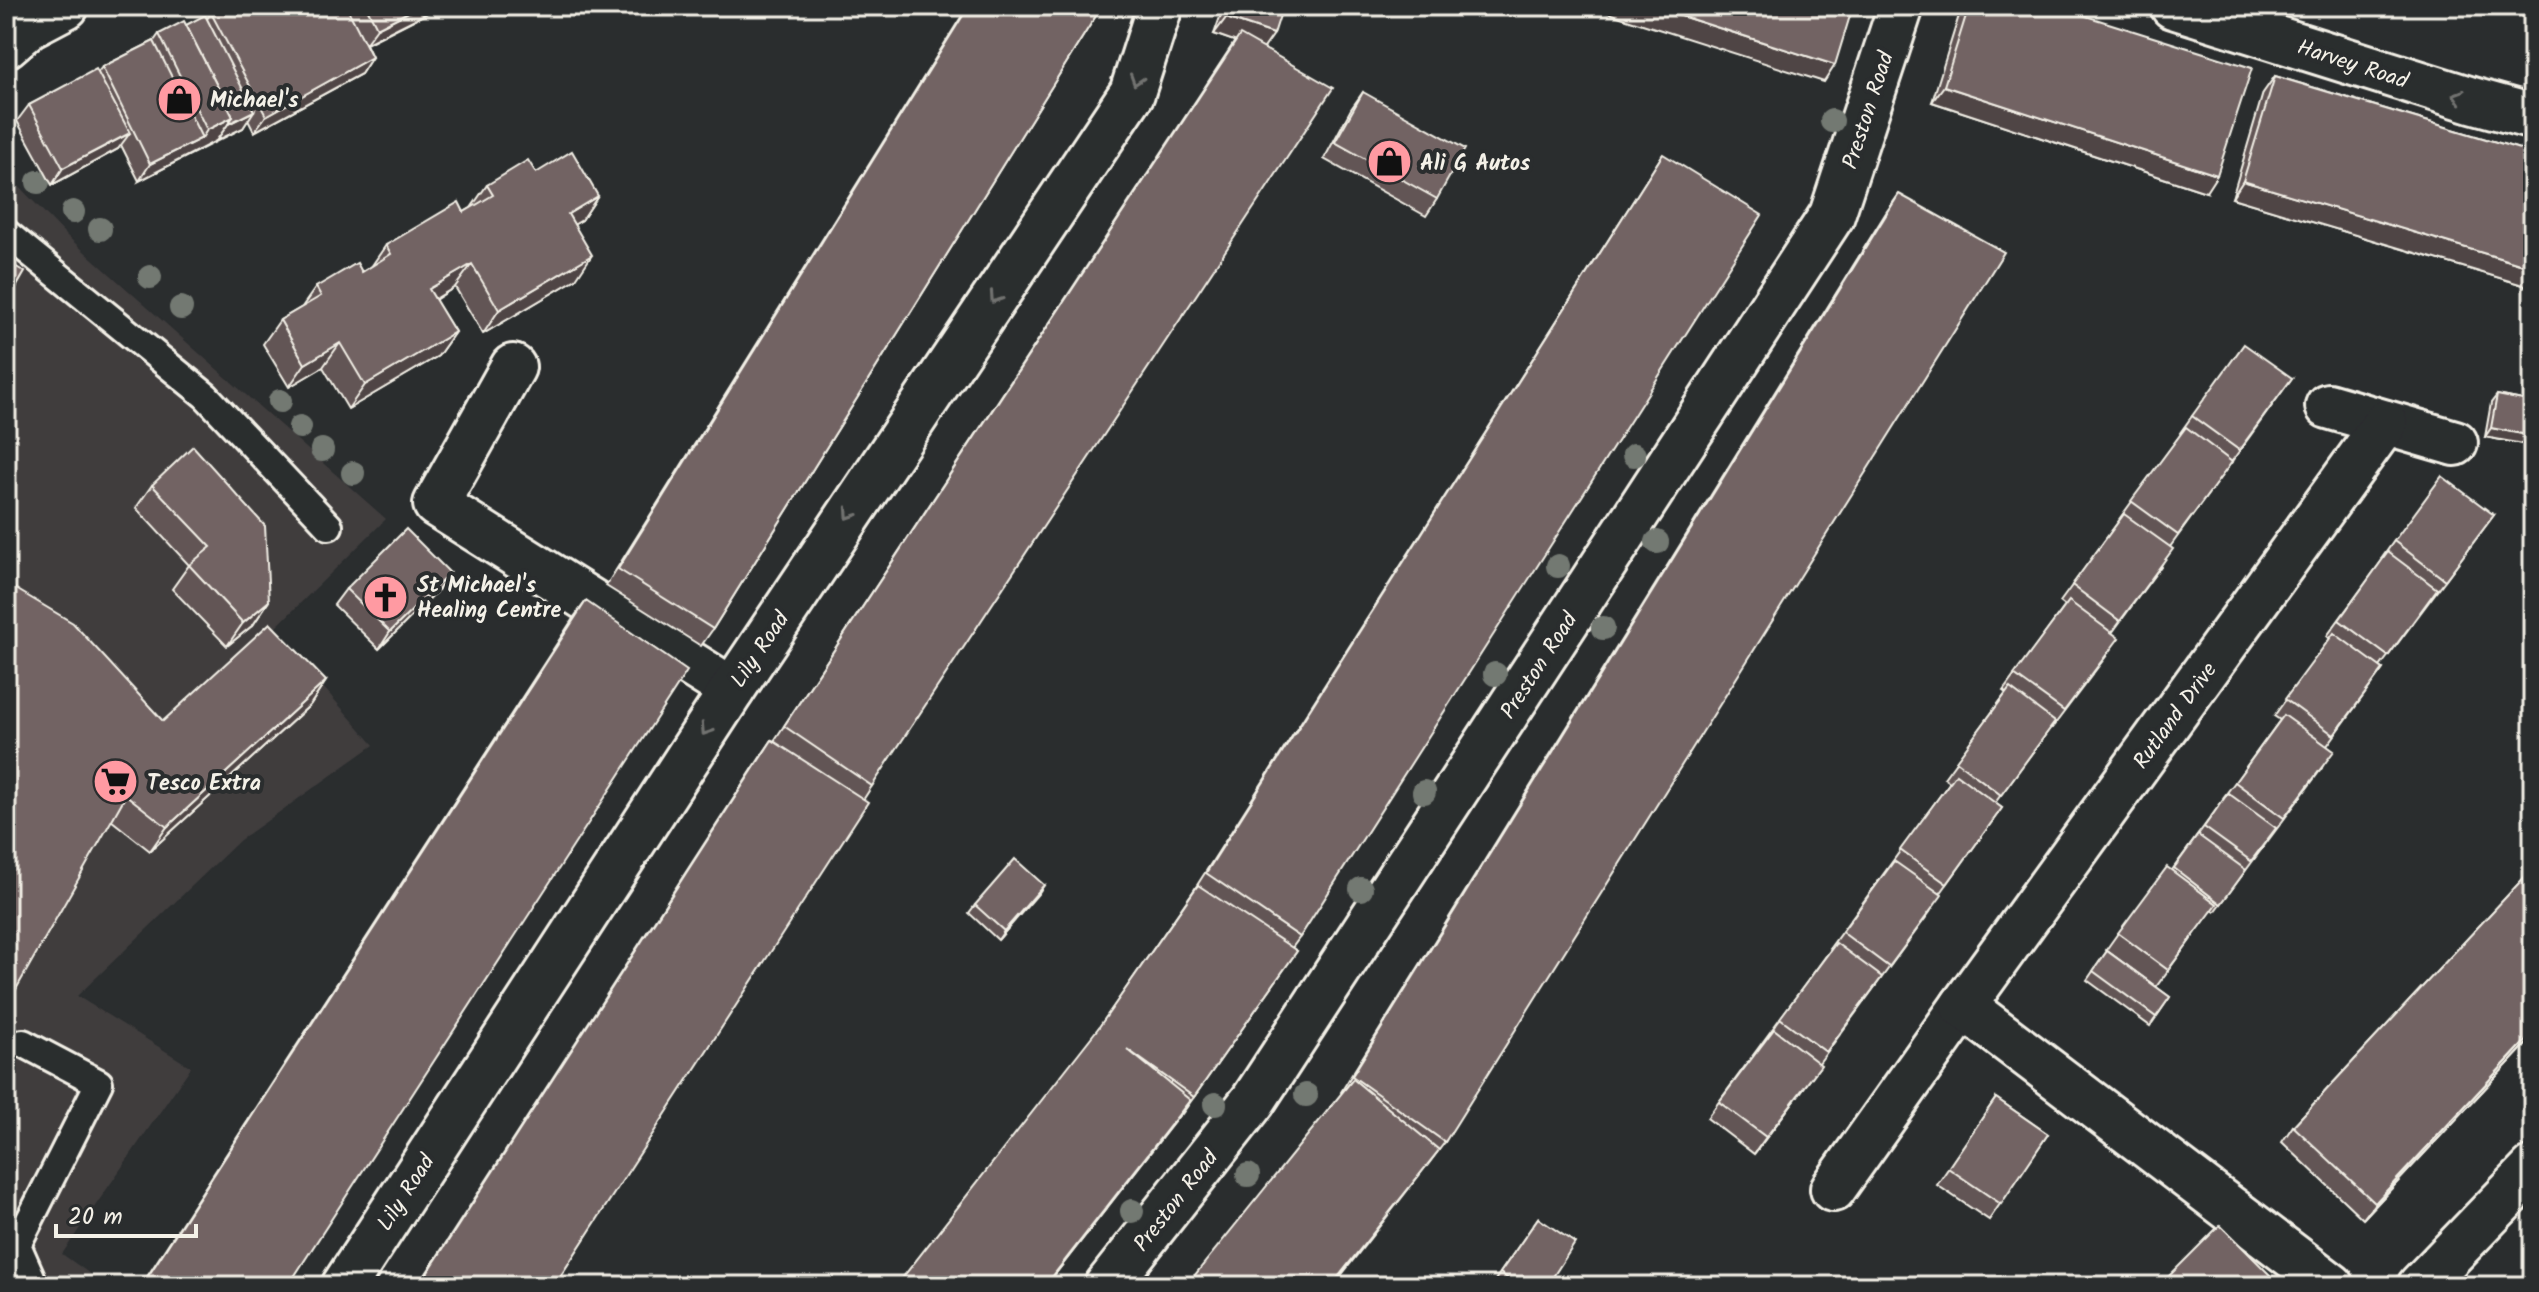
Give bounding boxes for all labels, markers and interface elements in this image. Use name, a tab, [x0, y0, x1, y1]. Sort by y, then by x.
street label: Harvey Road	[2292, 31, 2413, 100]
street label: Preston Road	[1834, 47, 1905, 174]
one-way arrow	[1129, 73, 1145, 86]
shop icon: Michael's	[155, 75, 203, 123]
place label: Michael's	[210, 84, 299, 119]
one-way arrow	[2452, 89, 2465, 105]
shop icon: Ali G Autos	[1365, 138, 1413, 186]
place label: Ali G Autos	[1420, 147, 1531, 182]
one-way arrow	[989, 289, 1004, 303]
one-way arrow	[845, 505, 860, 519]
place label: St Michael's Healing Centre	[417, 569, 561, 629]
church icon: St Michael's Healing Centre	[362, 573, 410, 621]
street label: Lily Road	[723, 604, 800, 696]
street label: Preston Road	[1492, 605, 1588, 727]
street label: Rutland Drive	[2125, 656, 2227, 777]
one-way arrow	[700, 721, 715, 736]
supermarket icon: Tesco Extra	[92, 758, 140, 806]
place label: Tesco Extra	[147, 767, 261, 802]
street label: Preston Road	[1126, 1142, 1229, 1260]
street label: Lily Road	[369, 1147, 446, 1239]
scale bar	[56, 1188, 196, 1238]
text: 20 m	[68, 1198, 123, 1237]

